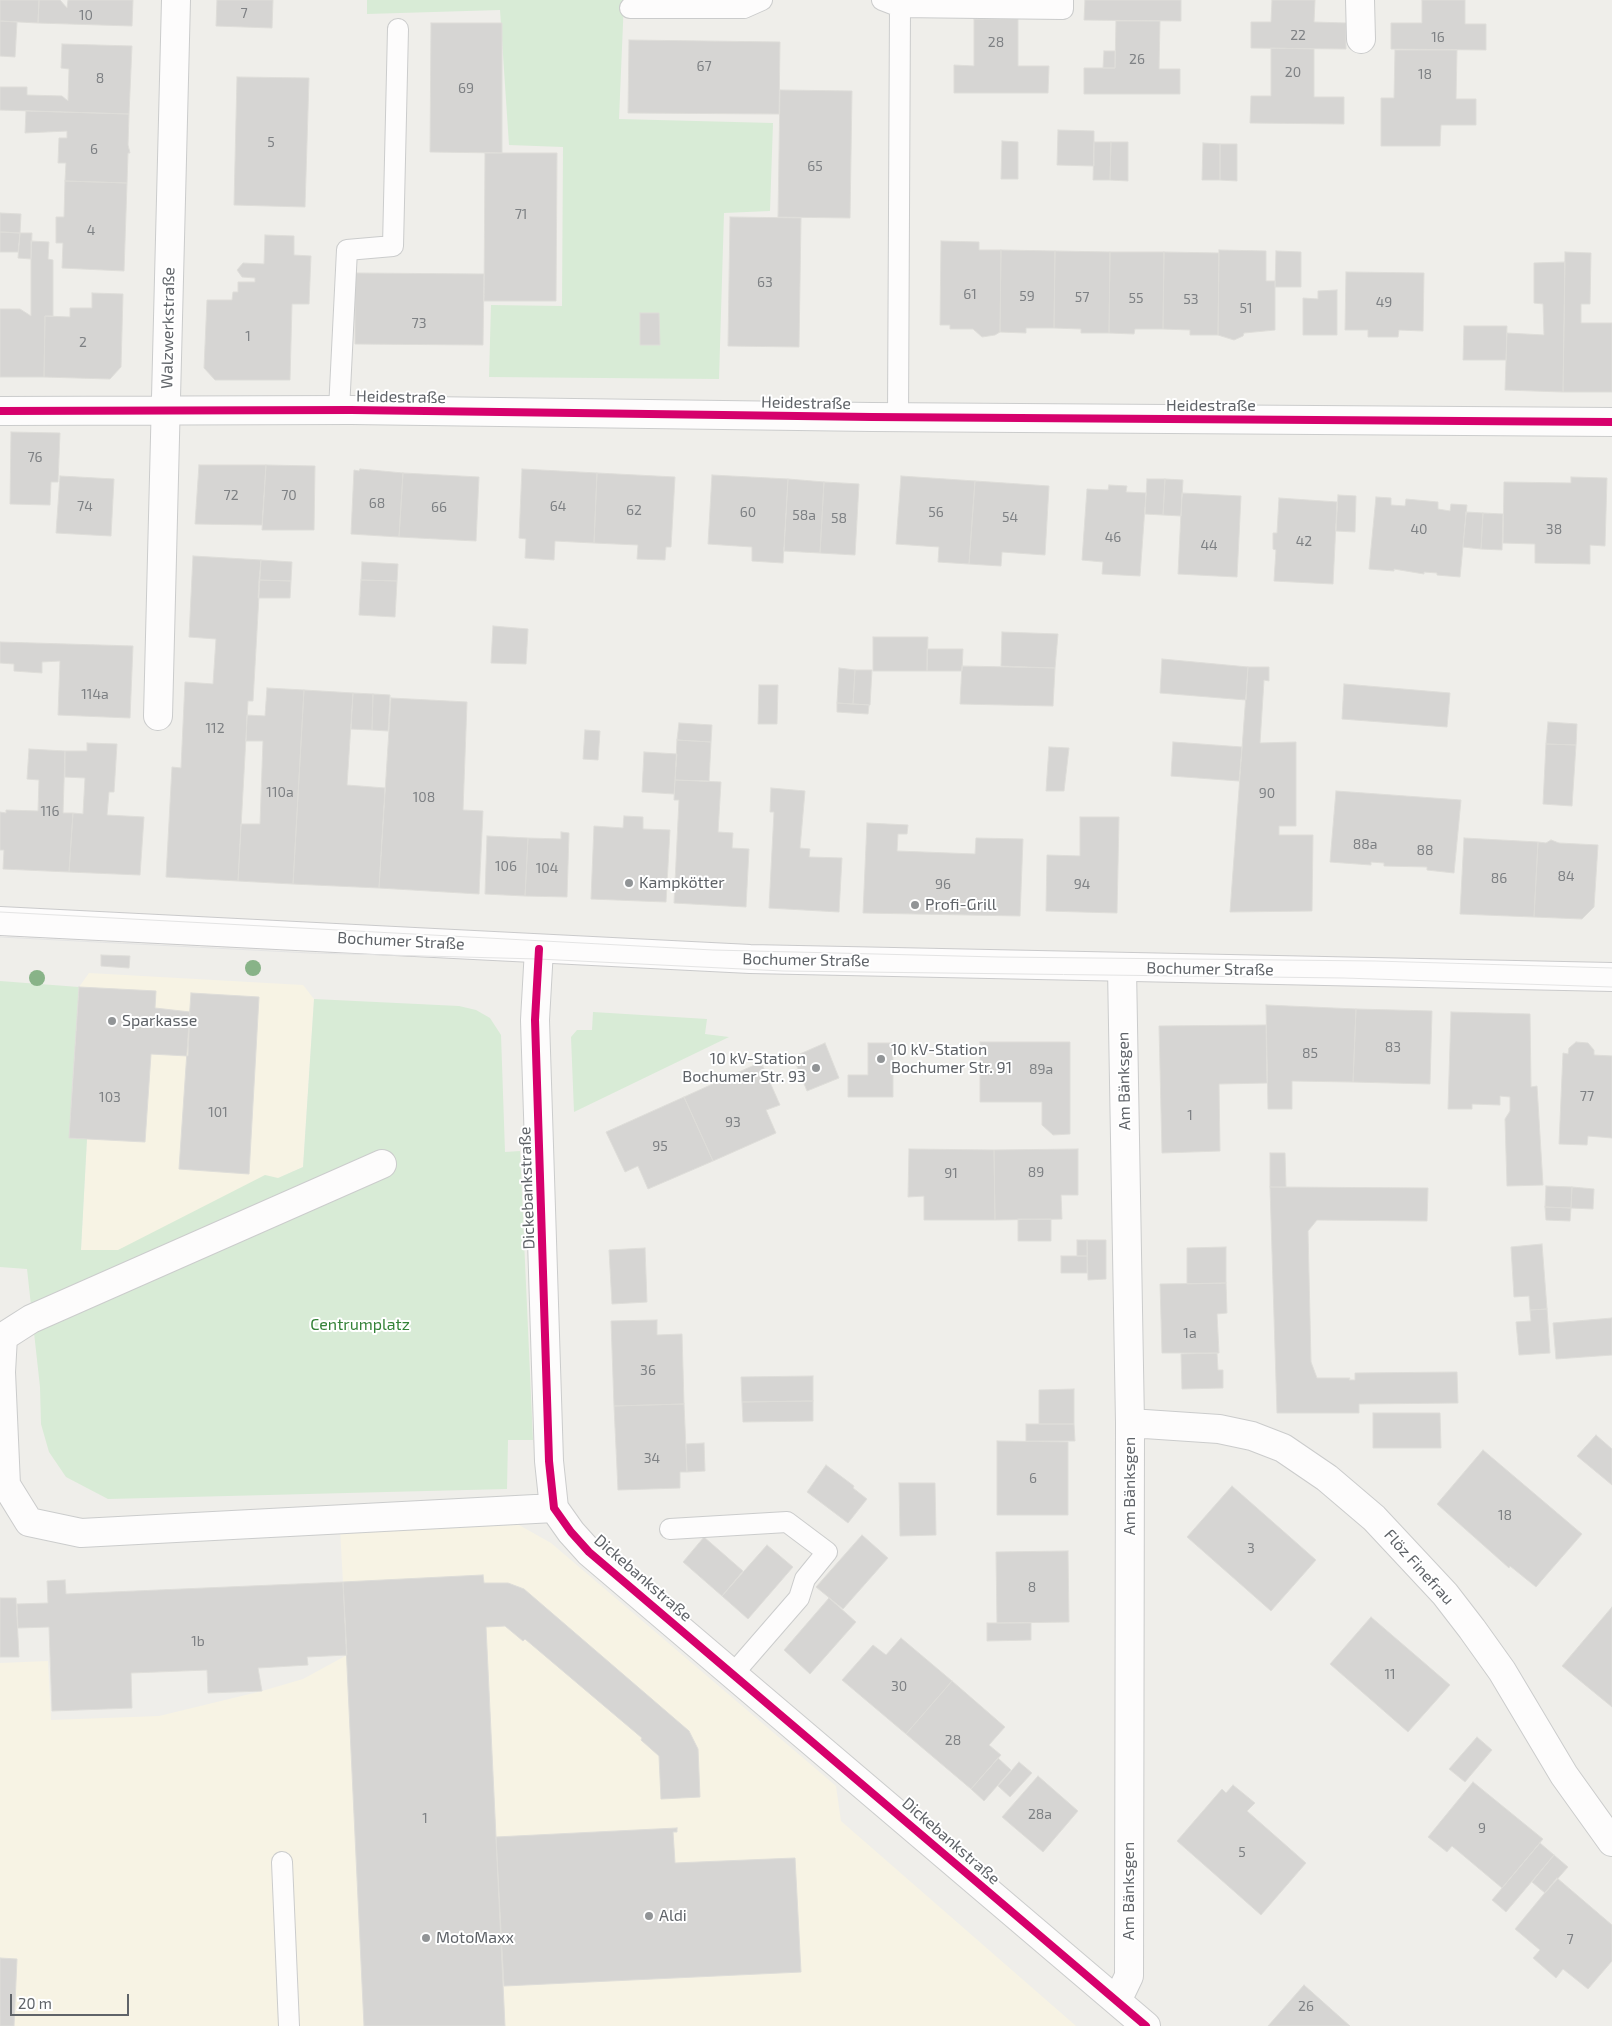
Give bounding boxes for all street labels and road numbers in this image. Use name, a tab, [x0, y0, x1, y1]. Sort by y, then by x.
street label: Walzwerkstraße	[157, 267, 179, 389]
street label: Heidestraße	[356, 387, 446, 407]
street label: Heidestraße	[761, 393, 851, 413]
street label: Heidestraße	[1166, 396, 1256, 416]
street label: Bochumer Straße	[337, 928, 465, 954]
street label: Bochumer Straße	[742, 949, 870, 971]
street label: Bochumer Straße	[1146, 958, 1274, 980]
street label: Am Bänksgen	[1114, 1032, 1134, 1130]
street label: Dickebankstraße	[515, 1126, 539, 1250]
street label: Am Bänksgen	[1120, 1437, 1140, 1535]
street label: Flöz Finefrau	[1380, 1525, 1458, 1609]
street label: Dickebankstraße	[590, 1530, 696, 1626]
street label: Dickebankstraße	[898, 1793, 1004, 1889]
street label: Am Bänksgen	[1119, 1842, 1139, 1940]

